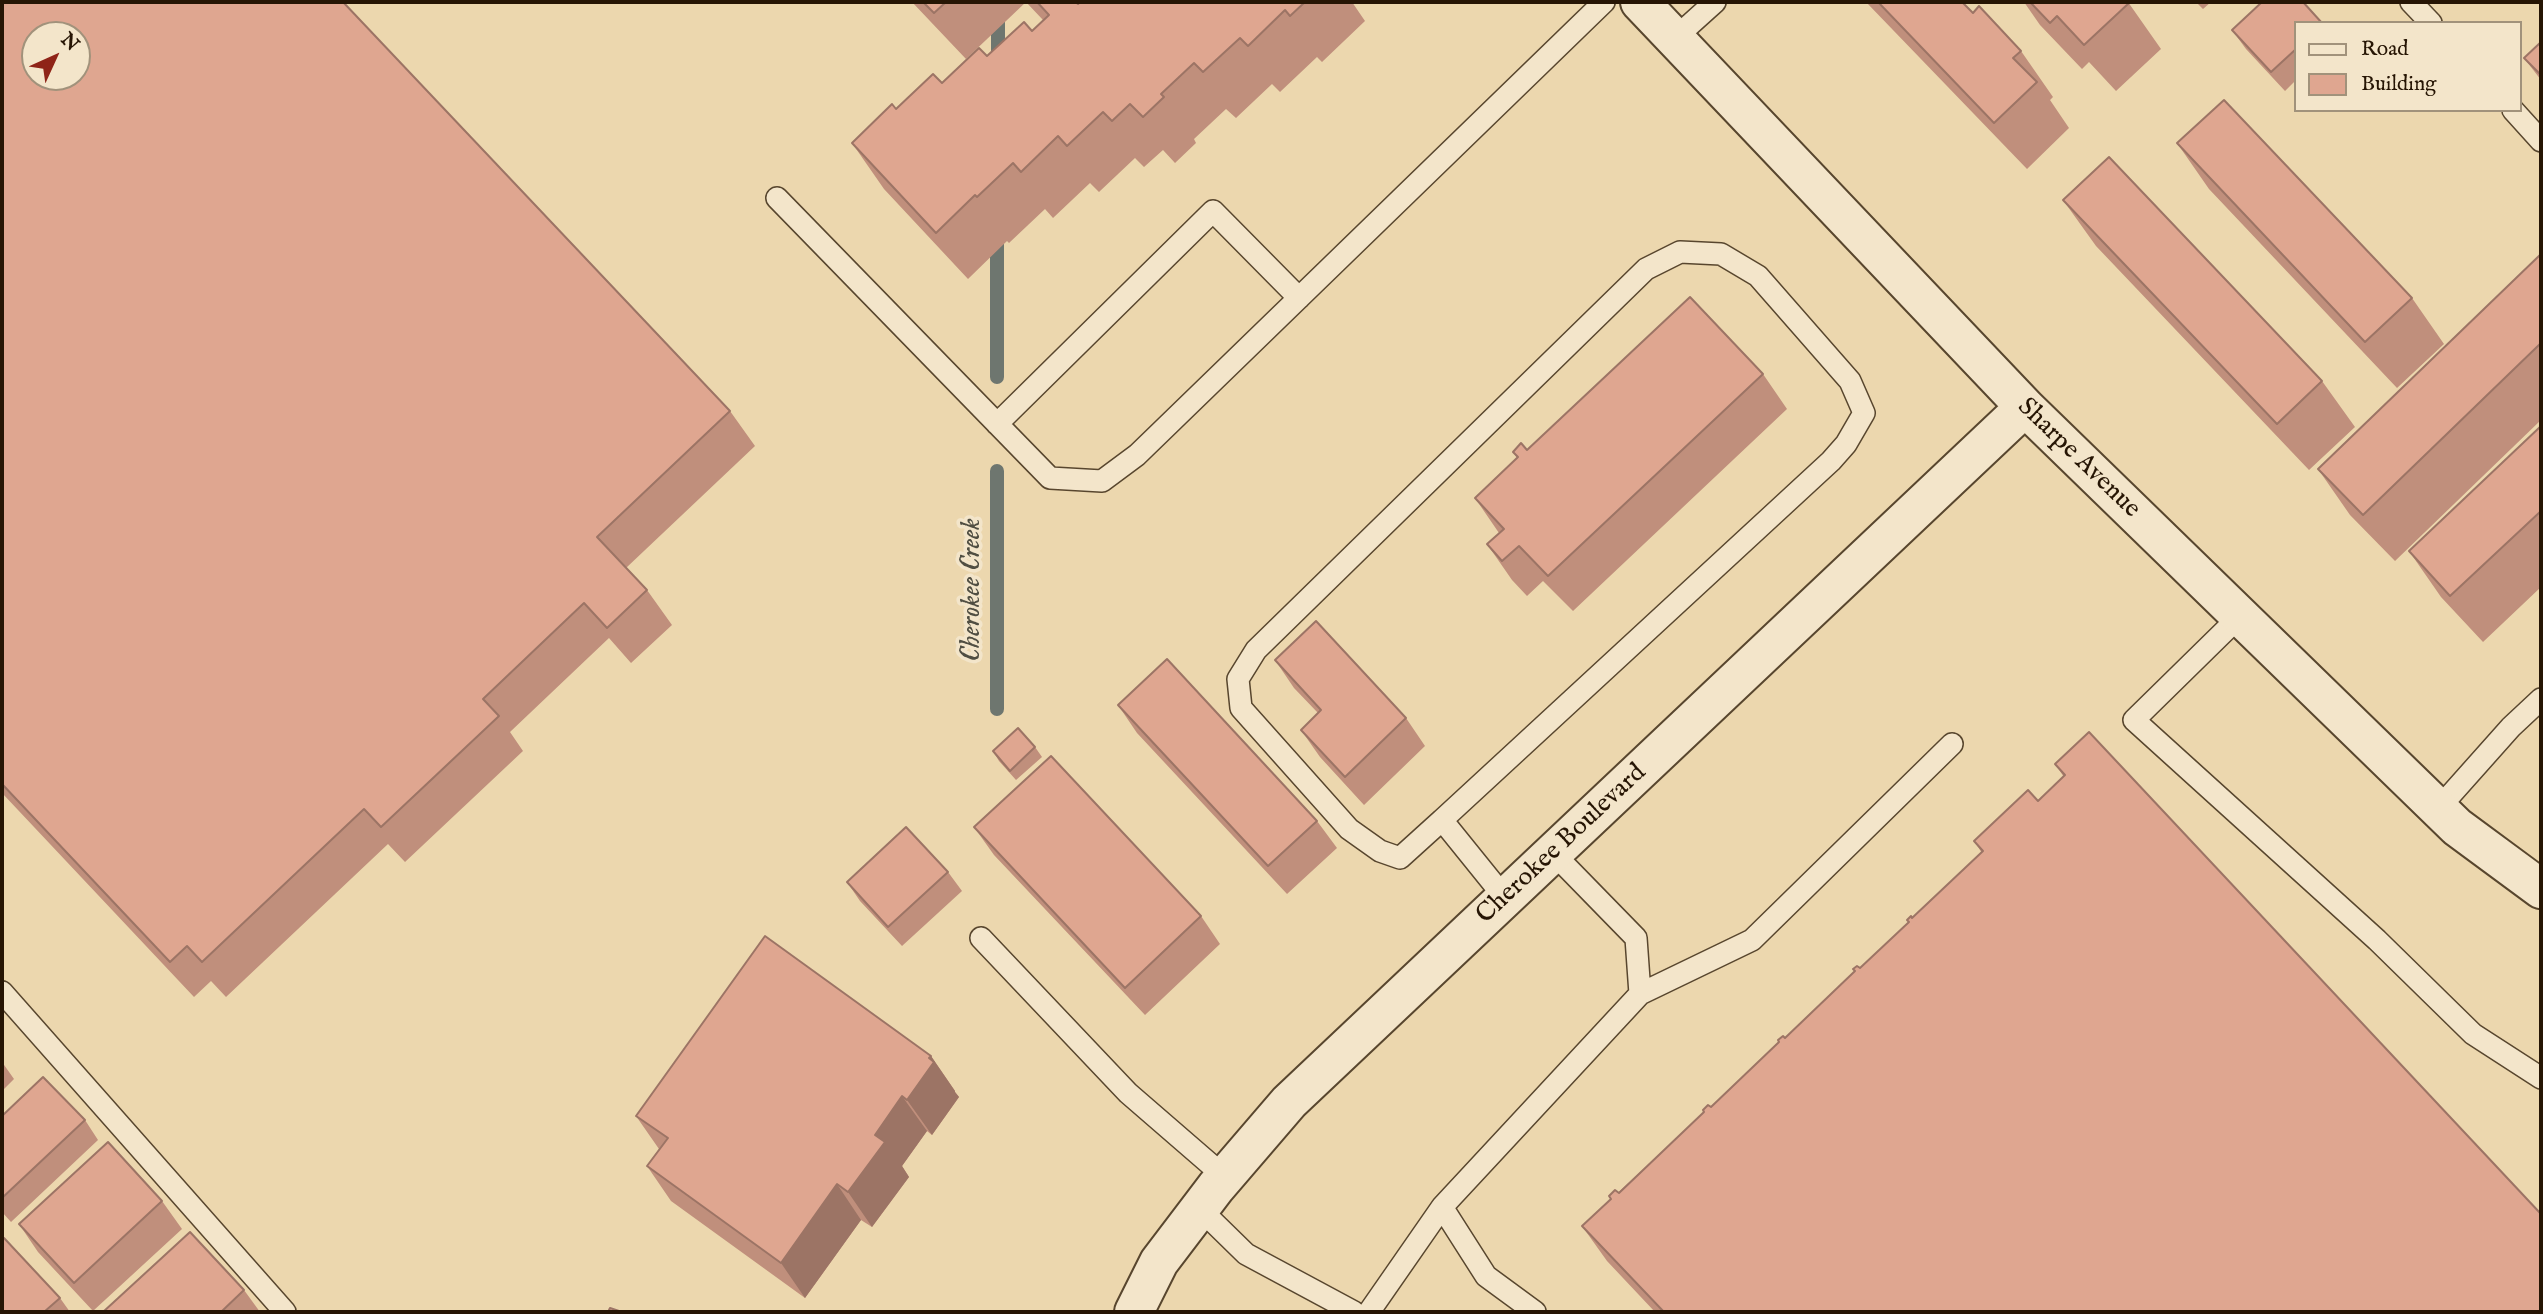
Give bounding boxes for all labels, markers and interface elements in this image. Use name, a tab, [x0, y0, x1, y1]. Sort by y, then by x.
north arrow	[21, 21, 91, 91]
legend	[2294, 21, 2522, 112]
text: N	[55, 28, 84, 57]
text: Road	[2361, 36, 2408, 63]
text: Building	[2361, 71, 2436, 98]
street label: Sharpe Avenue	[2010, 393, 2146, 525]
water label: Cherokee Creek	[956, 518, 990, 662]
street label: Cherokee Boulevard	[1471, 758, 1653, 932]

